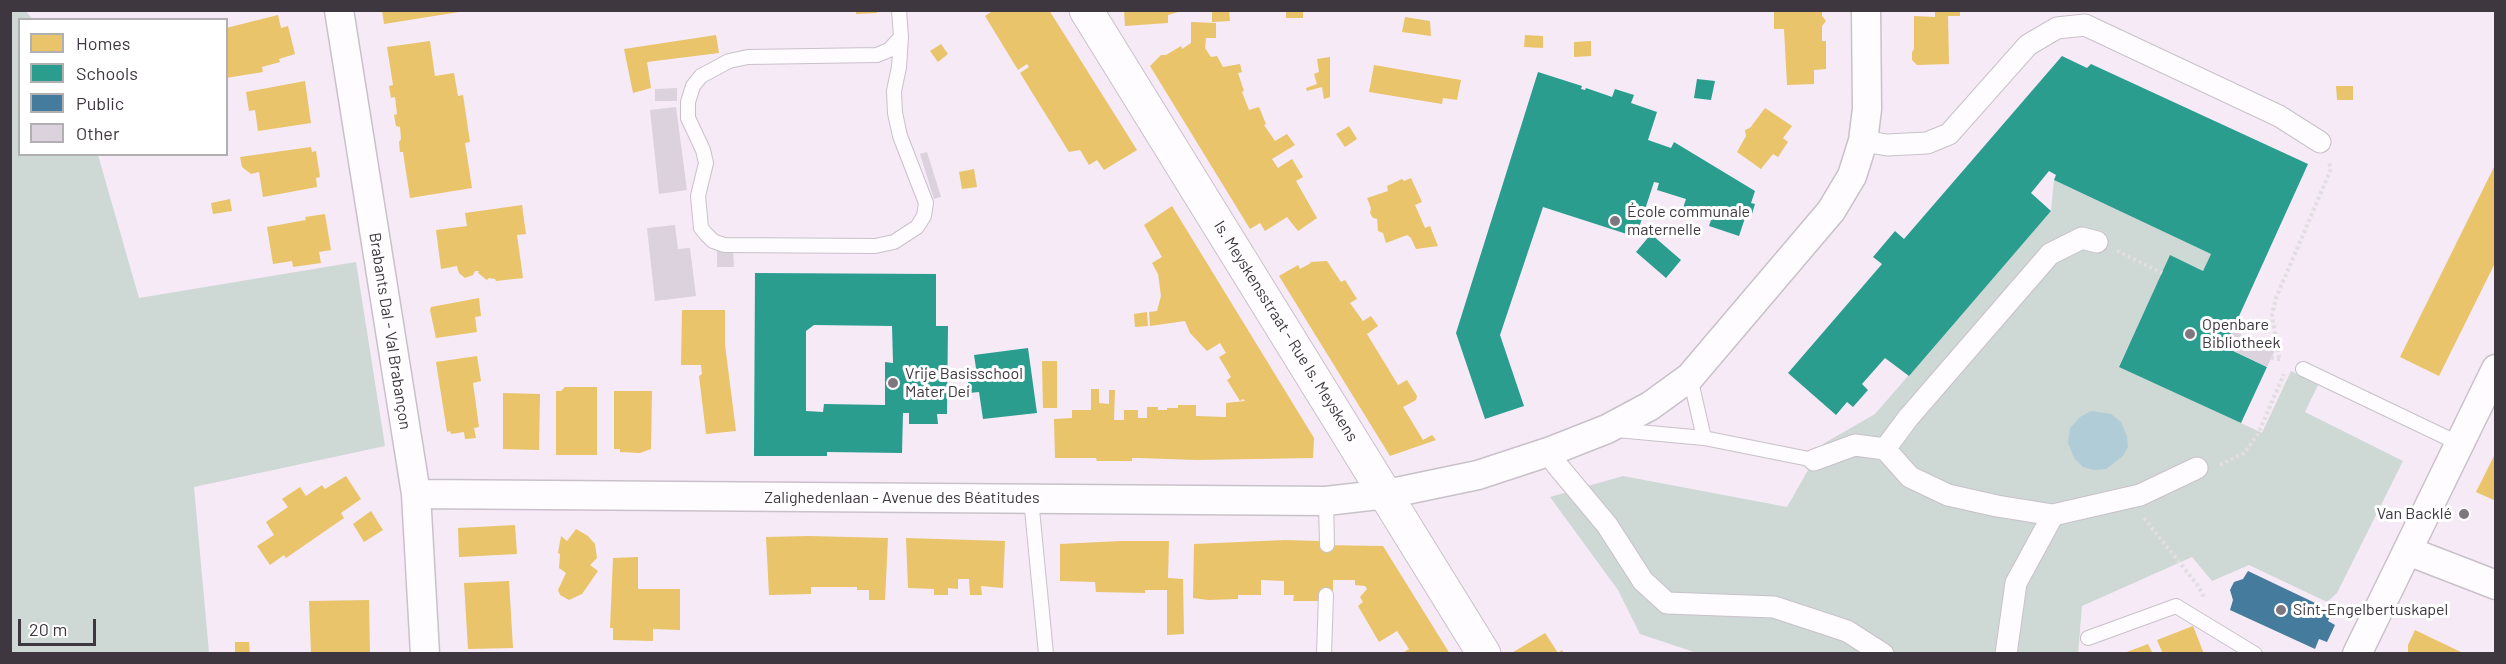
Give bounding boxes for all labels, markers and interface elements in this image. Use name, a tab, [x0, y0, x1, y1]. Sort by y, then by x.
legend	[18, 18, 228, 156]
text: Homes	[76, 32, 130, 54]
text: Schools	[76, 62, 138, 84]
text: Public	[76, 92, 124, 114]
text: Other	[76, 122, 119, 144]
place label: École communale maternelle	[1627, 202, 1750, 240]
marker: École communale maternelle	[1608, 214, 1622, 228]
street label: Is. Meyskensstraat - Rue Is. Meyskens	[1210, 217, 1362, 445]
street label: Brabants Dal - Val Brabançon	[365, 231, 415, 431]
place label: Openbare Bibliotheek	[2202, 315, 2281, 353]
marker: Openbare Bibliotheek	[2183, 327, 2197, 341]
place label: Vrije Basisschool Mater Dei	[905, 364, 1023, 402]
marker: Vrije Basisschool Mater Dei	[886, 376, 900, 390]
street label: Zalighedenlaan - Avenue des Béatitudes	[764, 488, 1040, 508]
place label: Van Backlé	[2377, 504, 2452, 524]
marker: Van Backlé	[2457, 507, 2471, 521]
place label: Sint-Engelbertuskapel	[2293, 600, 2448, 620]
marker: Sint-Engelbertuskapel	[2274, 603, 2288, 617]
scale bar	[21, 607, 99, 645]
text: 20 m	[29, 618, 67, 640]

